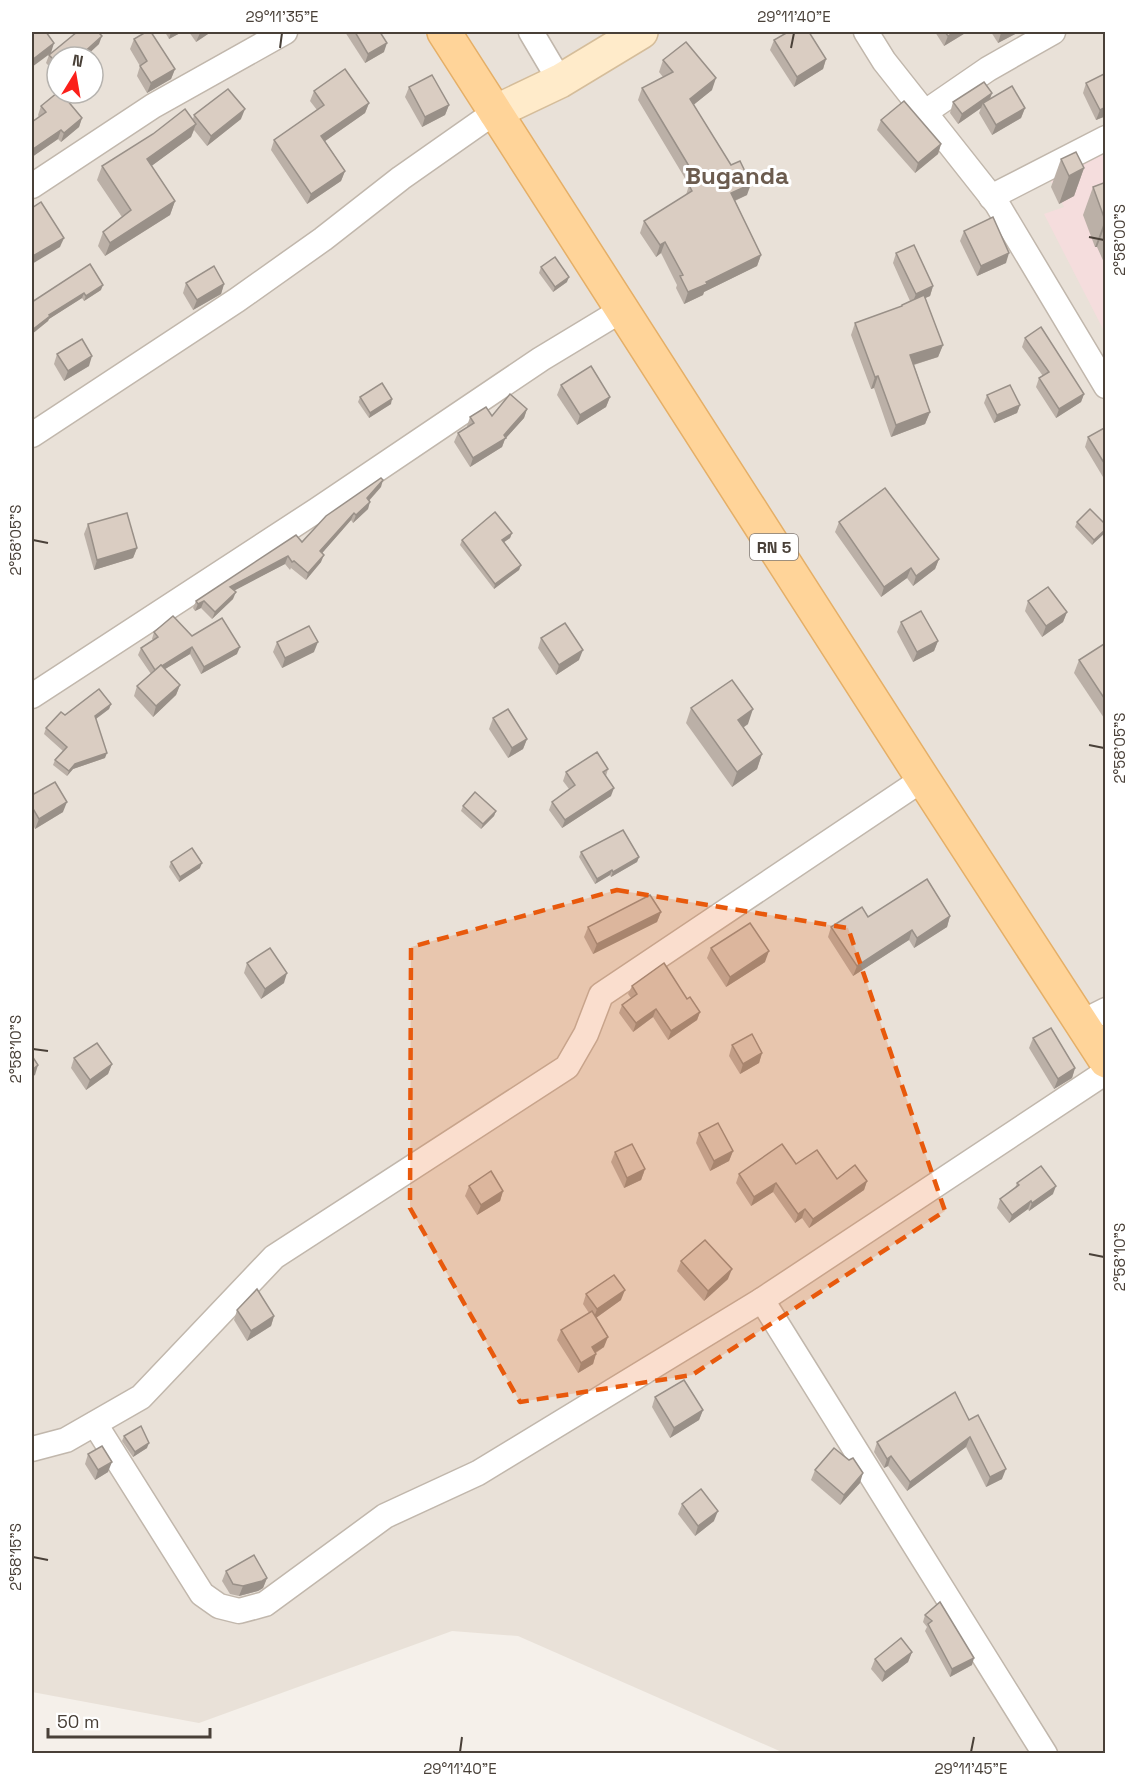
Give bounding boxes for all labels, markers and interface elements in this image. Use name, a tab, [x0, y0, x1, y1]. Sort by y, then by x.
text: 29°11'35"E	[245, 7, 319, 26]
text: 29°11'40"E	[757, 7, 831, 26]
north arrow	[45, 45, 105, 105]
text: N	[70, 49, 85, 72]
district label: Buganda	[685, 160, 789, 191]
text: 2°58'00"S	[1110, 204, 1129, 276]
text: 2°58'05"S	[6, 504, 25, 576]
road number: RN 5	[750, 534, 798, 560]
text: 2°58'05"S	[1110, 712, 1129, 784]
text: 2°58'10"S	[6, 1015, 25, 1083]
text: 2°58'10"S	[1110, 1223, 1129, 1291]
text: 2°58'15"S	[6, 1523, 25, 1591]
scale bar	[48, 1701, 210, 1739]
text: 50 m	[57, 1710, 99, 1733]
text: 29°11'40"E	[423, 1759, 497, 1778]
text: 29°11'45"E	[935, 1759, 1007, 1778]

